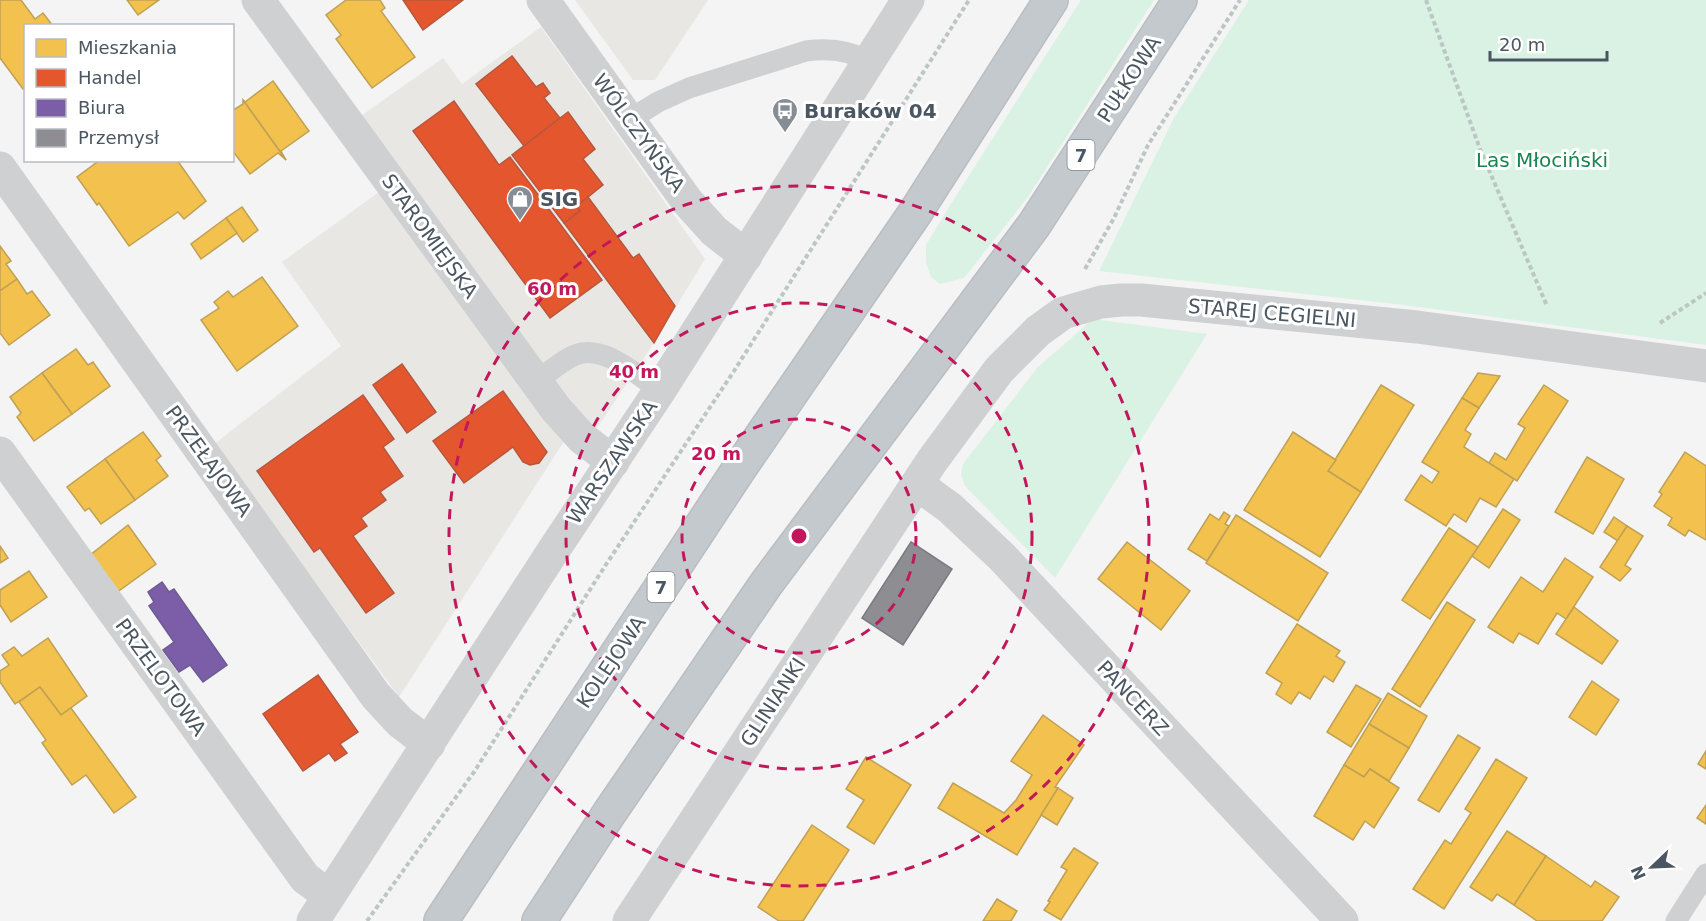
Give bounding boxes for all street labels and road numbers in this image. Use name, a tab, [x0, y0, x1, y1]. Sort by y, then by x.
street label: PUŁKOWA	[1092, 31, 1166, 127]
street label: WÓLCZYŃSKA	[588, 69, 690, 197]
road number: 7	[1068, 140, 1094, 170]
street label: STAROMIEJSKA	[377, 169, 483, 303]
street label: STAREJ CEGIELNI	[1187, 294, 1357, 332]
street label: WARSZAWSKA	[562, 395, 662, 528]
street label: PRZEŁAJOWA	[161, 401, 257, 521]
road number: 7	[648, 572, 674, 602]
street label: KOLEJOWA	[572, 611, 651, 712]
street label: PRZELOTOWA	[111, 614, 212, 740]
street label: GLINIANKI	[735, 653, 811, 751]
street label: PANCERZ	[1092, 656, 1174, 740]

